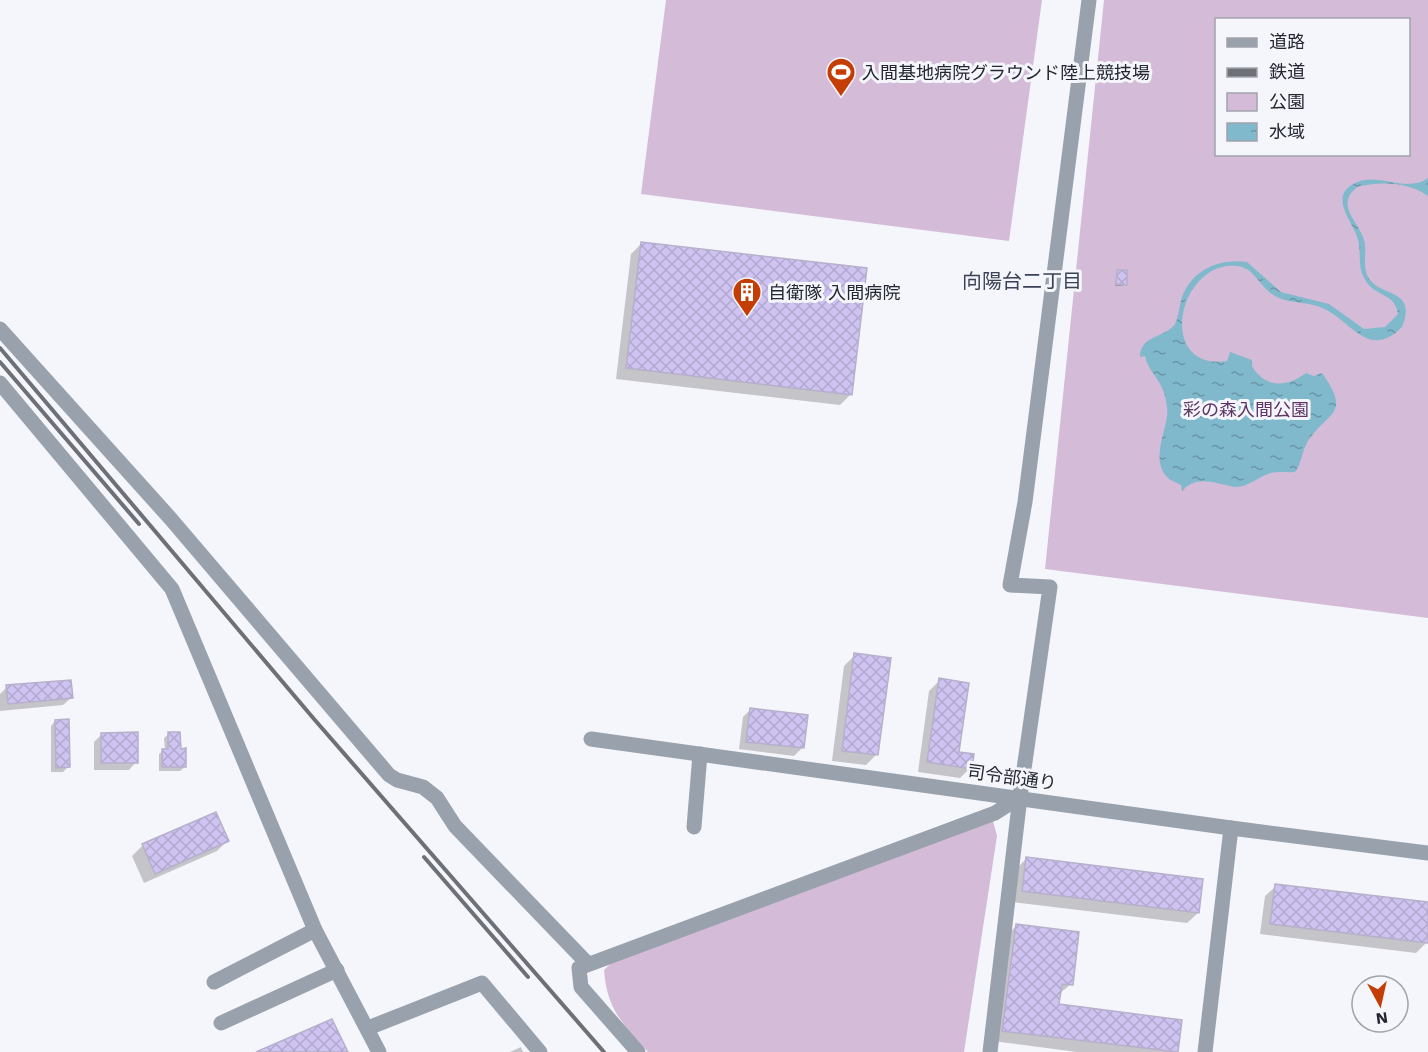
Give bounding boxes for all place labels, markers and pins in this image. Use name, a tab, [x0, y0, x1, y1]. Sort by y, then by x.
sports icon: 入間基地病院グラウンド陸上競技場	[825, 56, 857, 98]
place label: 入間基地病院グラウンド陸上競技場	[862, 62, 1150, 83]
building icon: 自衛隊 入間病院	[731, 276, 763, 318]
place label: 自衛隊 入間病院	[768, 282, 900, 303]

